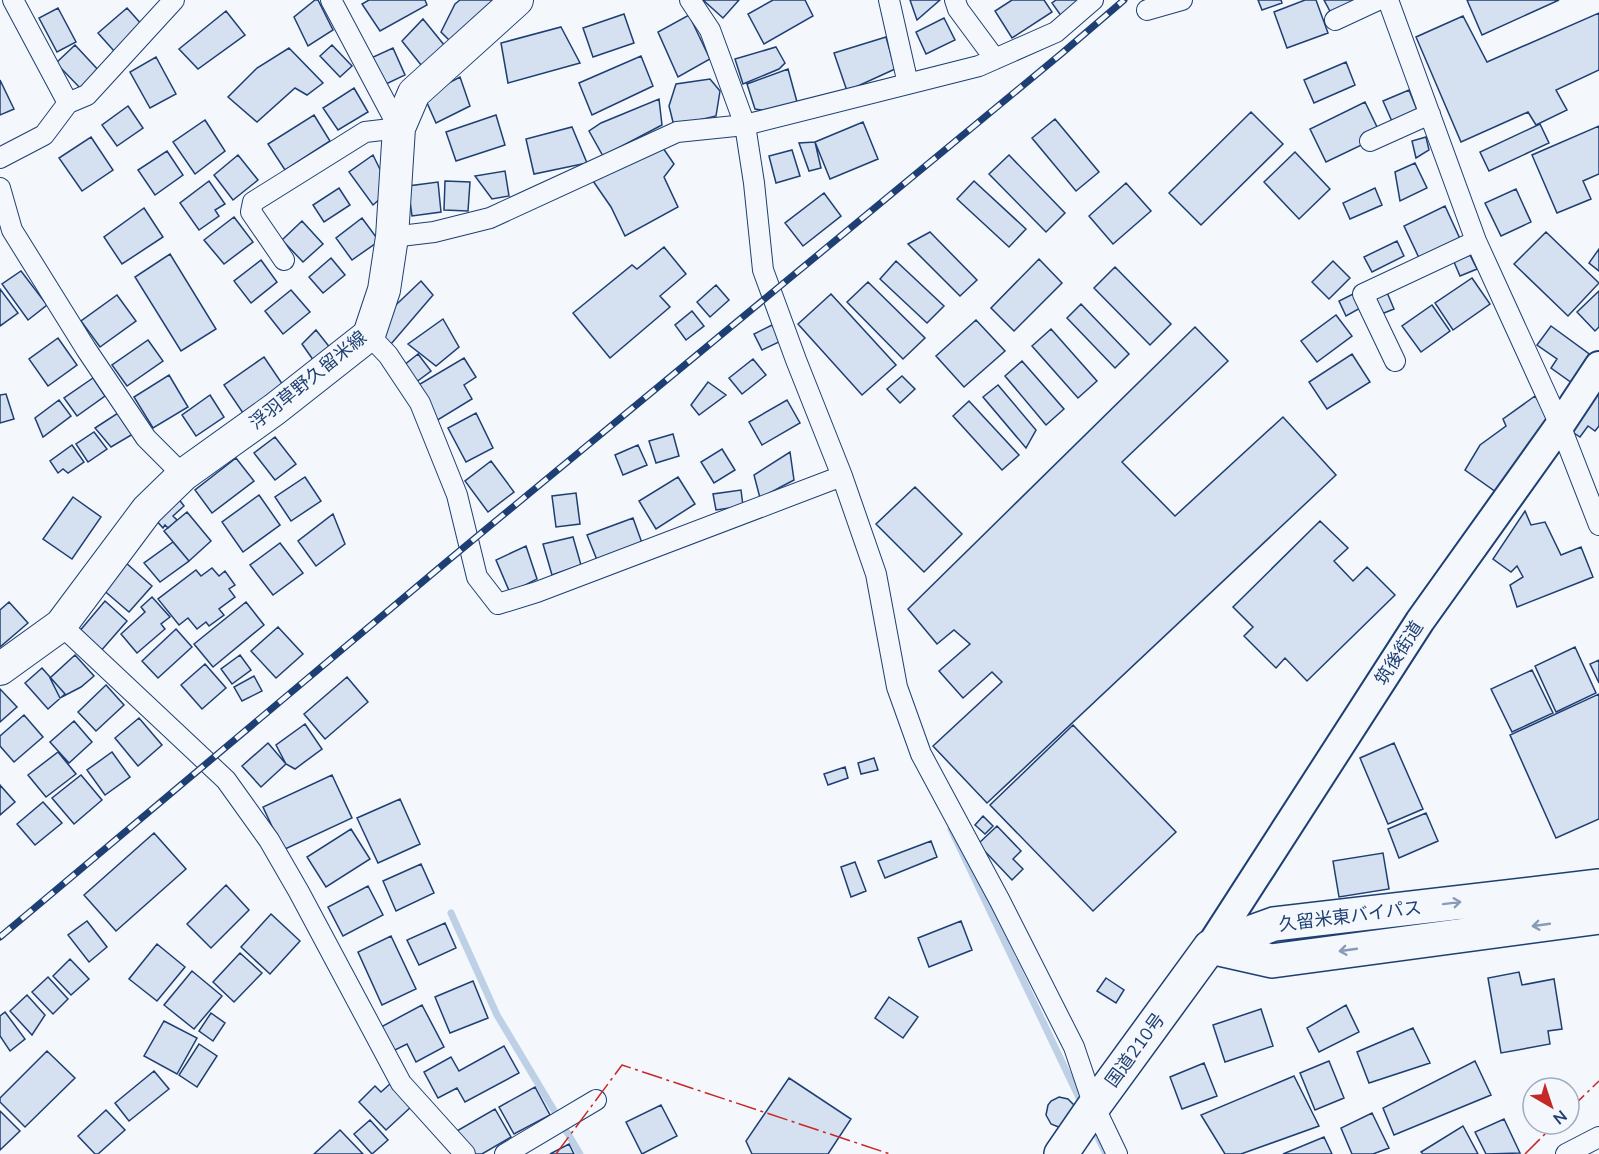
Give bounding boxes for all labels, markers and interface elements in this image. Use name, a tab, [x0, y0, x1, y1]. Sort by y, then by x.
street label: 浮羽草野久留米線	[244, 325, 371, 434]
street label: 筑後街道	[1369, 616, 1428, 689]
street label: 久留米東バイパス	[1277, 895, 1423, 936]
one-way arrow	[1441, 897, 1461, 908]
one-way arrow	[1532, 919, 1551, 930]
one-way arrow	[1338, 945, 1358, 956]
street label: 国道210号	[1100, 1008, 1169, 1091]
north arrow	[1521, 1076, 1581, 1136]
text: N	[1549, 1106, 1571, 1129]

